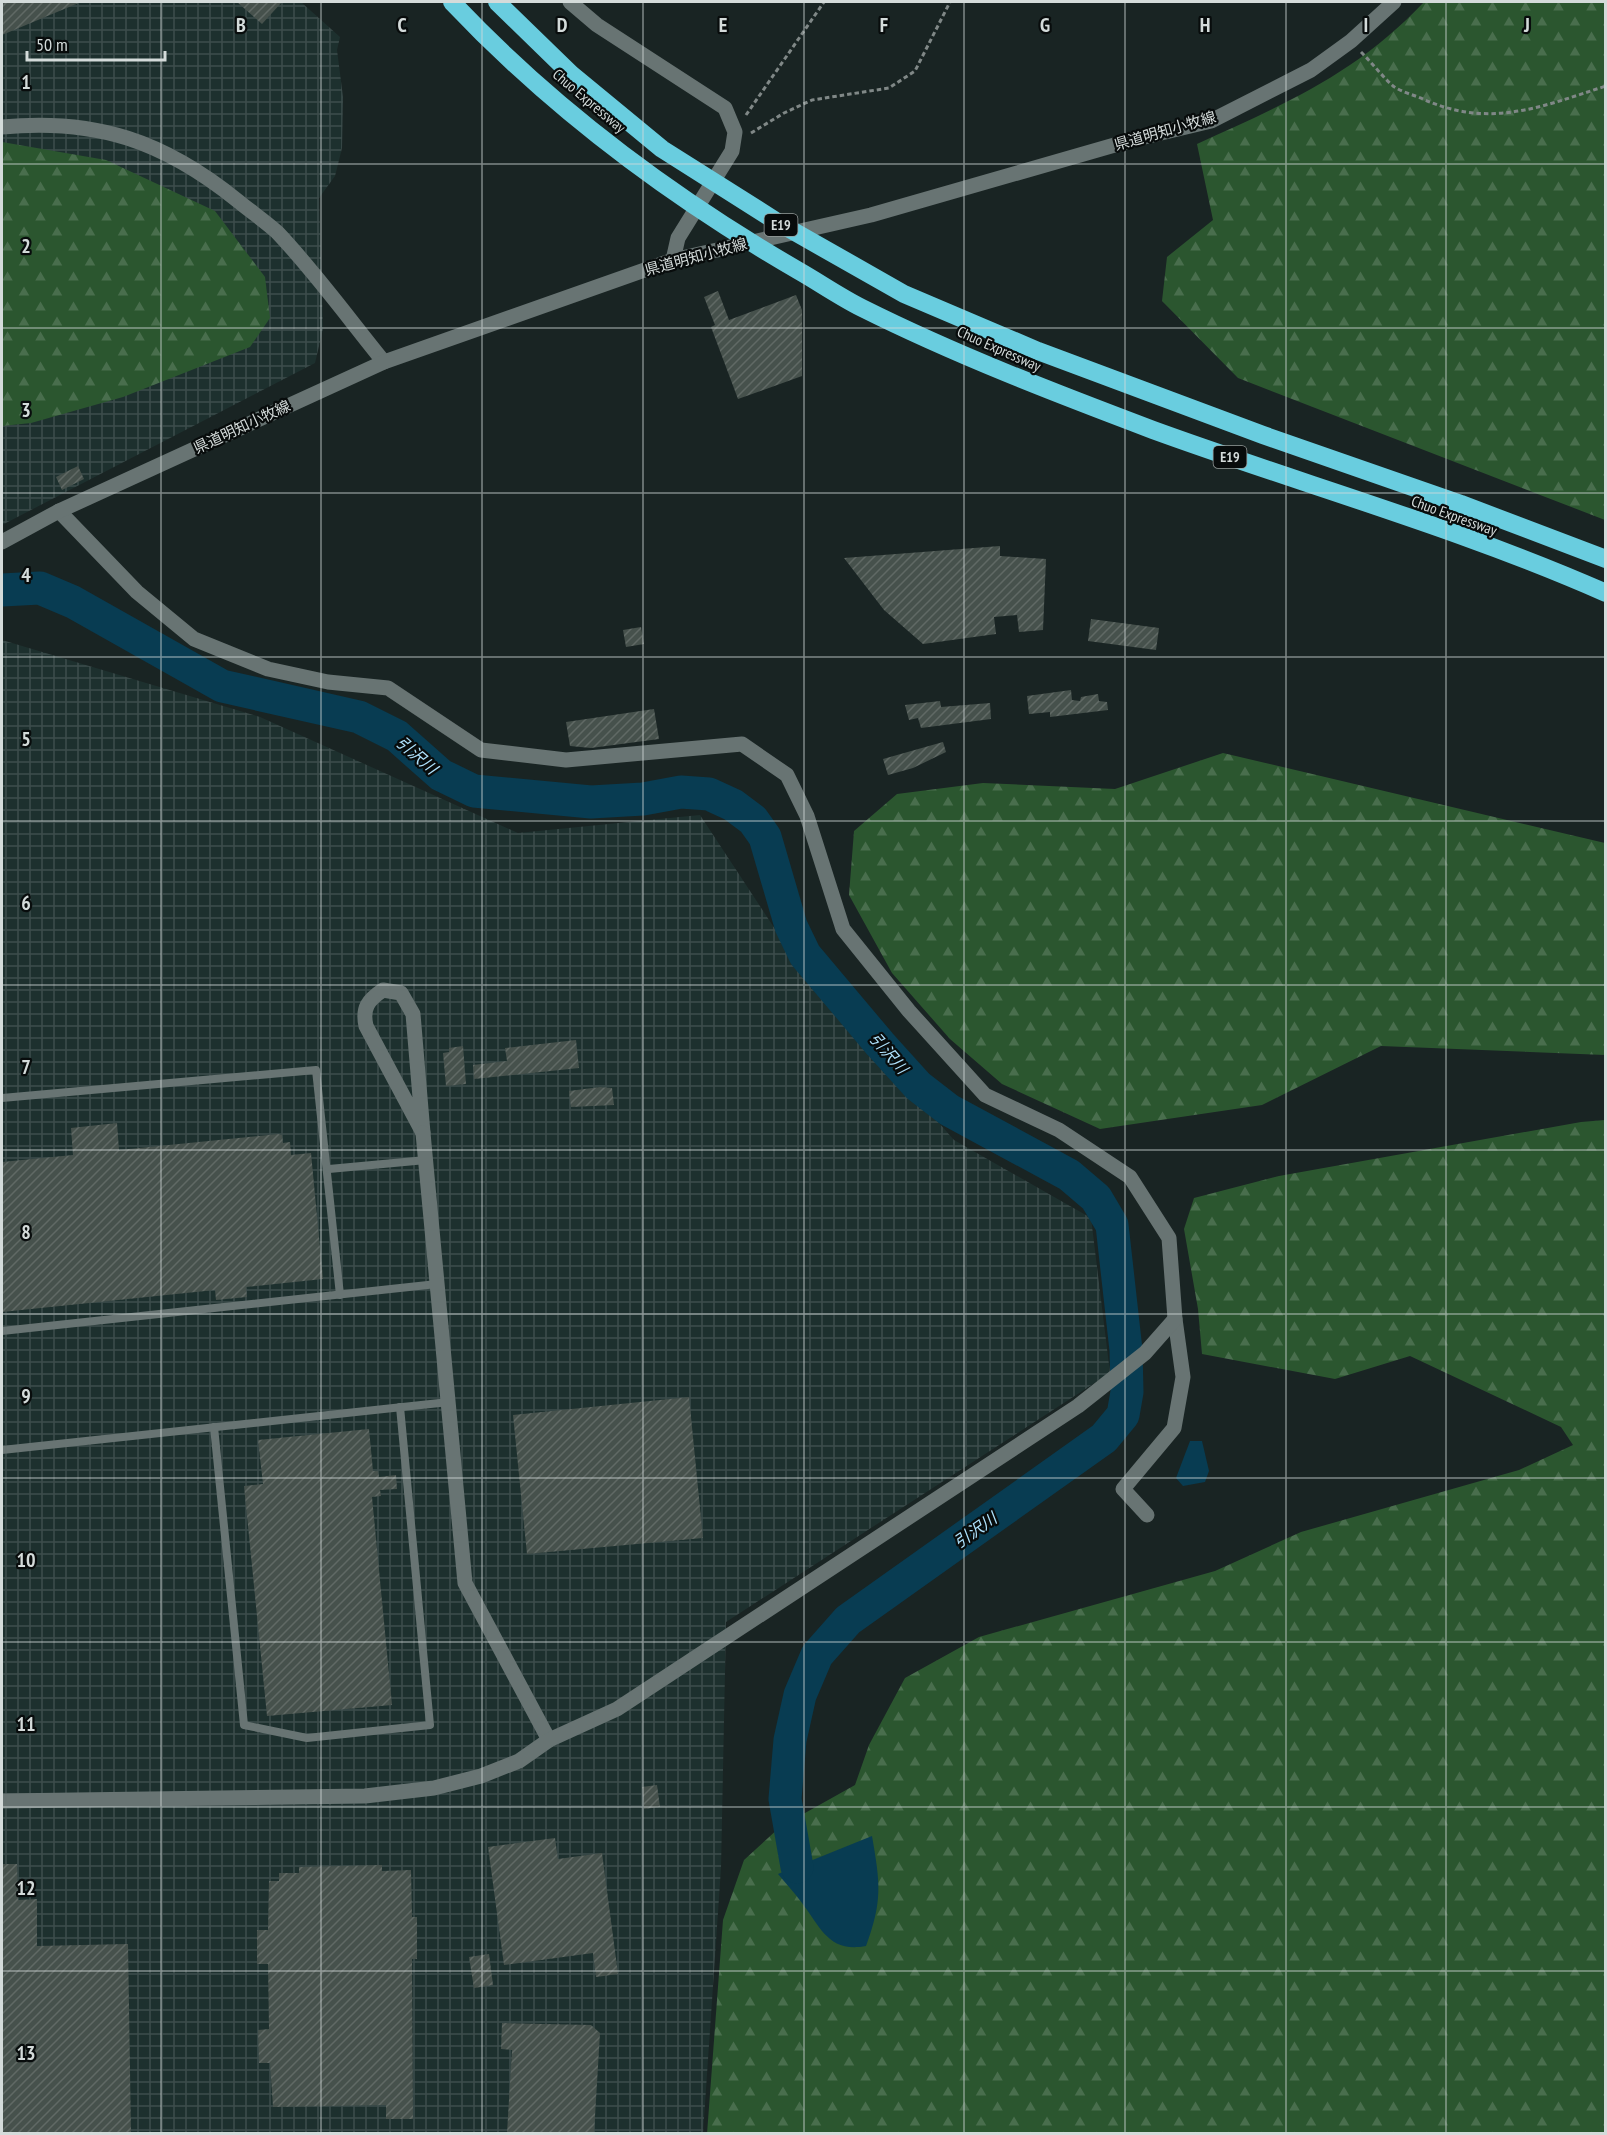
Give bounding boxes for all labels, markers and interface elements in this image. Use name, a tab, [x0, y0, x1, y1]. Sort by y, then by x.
text: B	[236, 12, 246, 38]
text: C	[397, 12, 407, 38]
text: D	[557, 12, 568, 38]
text: E	[719, 12, 727, 38]
text: F	[880, 12, 888, 38]
text: G	[1040, 12, 1050, 38]
text: H	[1200, 12, 1210, 38]
text: I	[1364, 12, 1368, 38]
text: J	[1523, 12, 1530, 38]
scale bar	[27, 24, 165, 62]
text: 50 m	[36, 33, 68, 56]
street label: Chuo Expressway	[549, 65, 630, 137]
text: 1	[21, 69, 31, 95]
street label: 県道明知小牧線	[1112, 107, 1218, 154]
road number: E19	[764, 214, 798, 236]
text: 2	[21, 233, 31, 259]
street label: 県道明知小牧線	[643, 234, 749, 279]
street label: Chuo Expressway	[954, 322, 1044, 376]
street label: 県道明知小牧線	[190, 396, 293, 457]
text: 3	[21, 397, 31, 423]
road number: E19	[1214, 446, 1246, 468]
street label: Chuo Expressway	[1409, 491, 1500, 540]
text: 4	[21, 562, 31, 588]
text: 5	[21, 726, 31, 752]
water label: 引沢川	[392, 732, 443, 780]
text: 6	[21, 890, 31, 916]
water label: 引沢川	[866, 1028, 914, 1079]
text: 7	[21, 1054, 31, 1080]
text: 8	[21, 1219, 31, 1245]
text: 9	[21, 1383, 31, 1409]
water label: 引沢川	[950, 1507, 1002, 1552]
text: 10	[16, 1547, 36, 1573]
text: 11	[16, 1711, 36, 1737]
text: 12	[16, 1875, 36, 1901]
text: 13	[16, 2040, 36, 2066]

